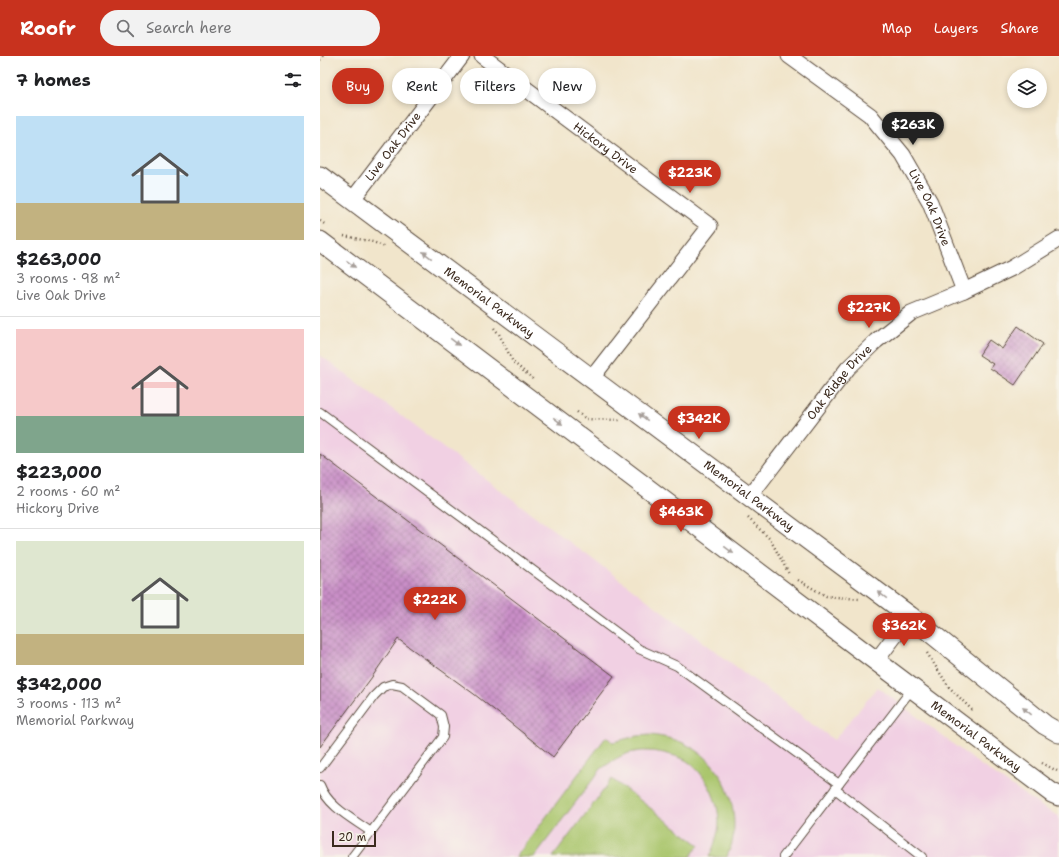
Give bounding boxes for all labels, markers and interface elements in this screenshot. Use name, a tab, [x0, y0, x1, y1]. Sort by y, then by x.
search box	[100, 10, 380, 46]
text: Roofr	[20, 16, 76, 41]
icon: search	[114, 17, 136, 39]
text: Search here	[146, 18, 232, 38]
text: Map	[882, 19, 912, 37]
text: Layers	[934, 19, 978, 37]
text: Share	[1000, 19, 1039, 37]
chip: Buy	[332, 68, 384, 104]
chip: Rent	[392, 68, 452, 104]
chip: Filters	[460, 68, 530, 104]
chip: New	[538, 68, 596, 104]
map controls	[1007, 68, 1047, 108]
button: layers	[1007, 68, 1047, 108]
text: 7 homes	[16, 69, 91, 91]
icon: filters	[282, 69, 304, 91]
street label: Live Oak Drive	[361, 108, 425, 184]
pin: $263K	[885, 112, 941, 146]
text: $263K	[891, 116, 935, 133]
street label: Hickory Drive	[570, 119, 641, 178]
icon: home	[124, 142, 196, 214]
pin: $223K	[662, 160, 718, 194]
text: $223K	[668, 164, 712, 181]
street label: Live Oak Drive	[905, 166, 954, 248]
text: $263,000	[16, 248, 101, 270]
one-way arrow	[421, 251, 432, 259]
one-way arrow	[346, 260, 357, 268]
street label: Memorial Parkway	[441, 263, 538, 341]
text: 3 rooms · 98 m²	[16, 270, 120, 287]
text: Live Oak Drive	[16, 287, 106, 304]
pin: $227K	[841, 295, 897, 329]
text: $227K	[847, 299, 891, 316]
one-way arrow	[449, 338, 460, 347]
street label: Oak Ridge Drive	[803, 341, 875, 423]
icon: home	[124, 355, 196, 427]
pin: $342K	[671, 406, 727, 440]
text: $342K	[677, 410, 721, 427]
one-way arrow	[637, 413, 648, 421]
one-way arrow	[553, 417, 564, 425]
street label: Memorial Parkway	[700, 457, 798, 535]
text: $223,000	[16, 461, 102, 483]
text: 2 rooms · 60 m²	[16, 483, 120, 500]
pin: $463K	[653, 499, 709, 533]
text: Hickory Drive	[16, 500, 99, 517]
text: $463K	[659, 503, 703, 520]
one-way arrow	[724, 546, 734, 554]
icon: home	[124, 567, 196, 639]
pin: $222K	[407, 587, 463, 621]
text: $222K	[413, 591, 457, 608]
one-way arrow	[876, 591, 887, 599]
pin: $362K	[876, 613, 932, 647]
text: $362K	[882, 617, 926, 634]
text: $342,000	[16, 673, 102, 695]
text: 3 rooms · 113 m²	[16, 695, 121, 712]
street label: Memorial Parkway	[928, 697, 1025, 775]
one-way arrow	[1022, 706, 1033, 715]
text: Memorial Parkway	[16, 712, 134, 729]
scale bar	[332, 829, 376, 848]
text: 20 m	[338, 830, 366, 845]

